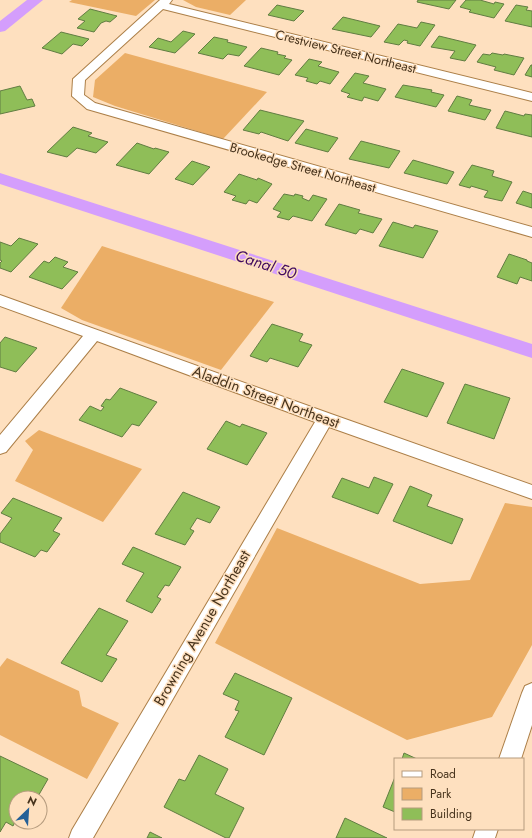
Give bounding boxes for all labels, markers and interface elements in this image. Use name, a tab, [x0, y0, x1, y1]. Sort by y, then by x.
street label: Crestview Street Northeast	[274, 25, 419, 78]
street label: Brookedge Street Northeast	[228, 138, 379, 198]
water label: Canal 50	[232, 244, 300, 285]
street label: Aladdin Street Northeast	[189, 360, 343, 434]
street label: Browning Avenue Northeast	[148, 546, 256, 710]
legend	[394, 758, 524, 830]
text: Road	[430, 765, 456, 783]
text: Park	[430, 785, 452, 803]
north arrow	[8, 790, 48, 830]
text: N	[25, 792, 40, 810]
text: Building	[430, 805, 472, 823]

